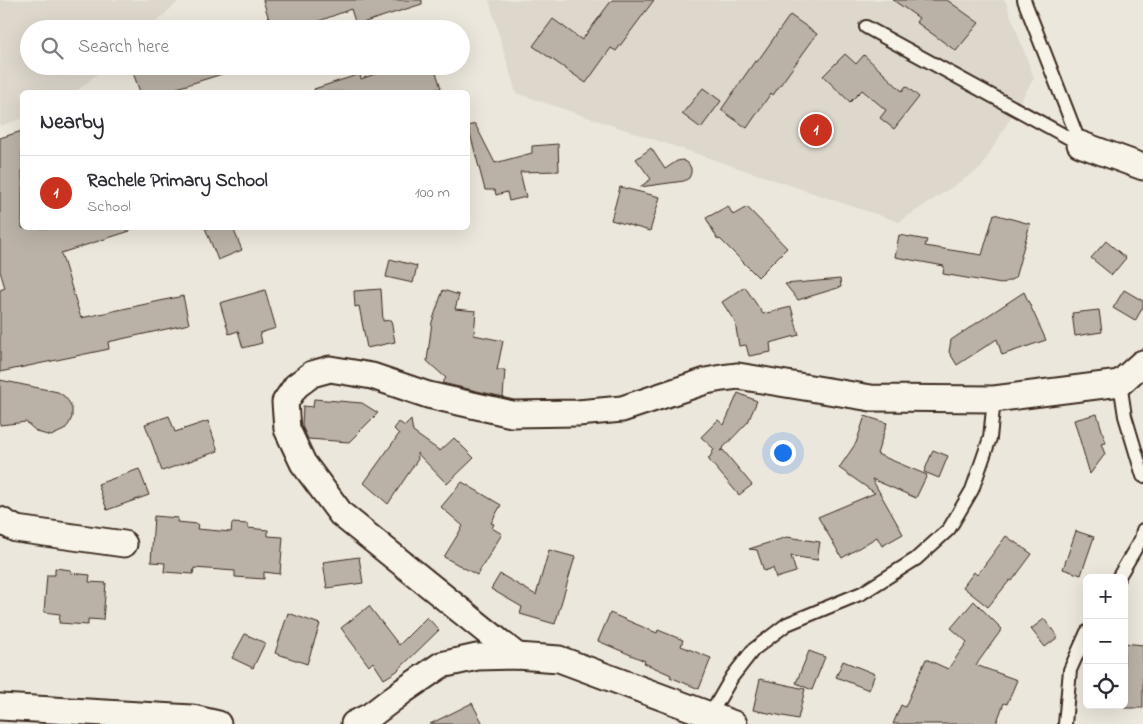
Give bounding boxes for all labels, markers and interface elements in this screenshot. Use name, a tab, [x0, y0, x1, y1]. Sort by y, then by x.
search box	[20, 20, 470, 75]
icon: search	[38, 34, 66, 62]
text: Search here	[78, 34, 169, 61]
text: Nearby	[40, 108, 104, 138]
pin: 1	[800, 111, 832, 149]
text: Rachele Primary School	[87, 168, 268, 195]
text: 1	[53, 181, 59, 205]
text: 100 m	[415, 181, 450, 205]
text: School	[87, 195, 131, 219]
your location	[770, 440, 796, 466]
map controls	[1083, 574, 1128, 709]
button: +	[1083, 574, 1128, 619]
button: −	[1083, 619, 1128, 664]
button: locate	[1083, 664, 1128, 709]

